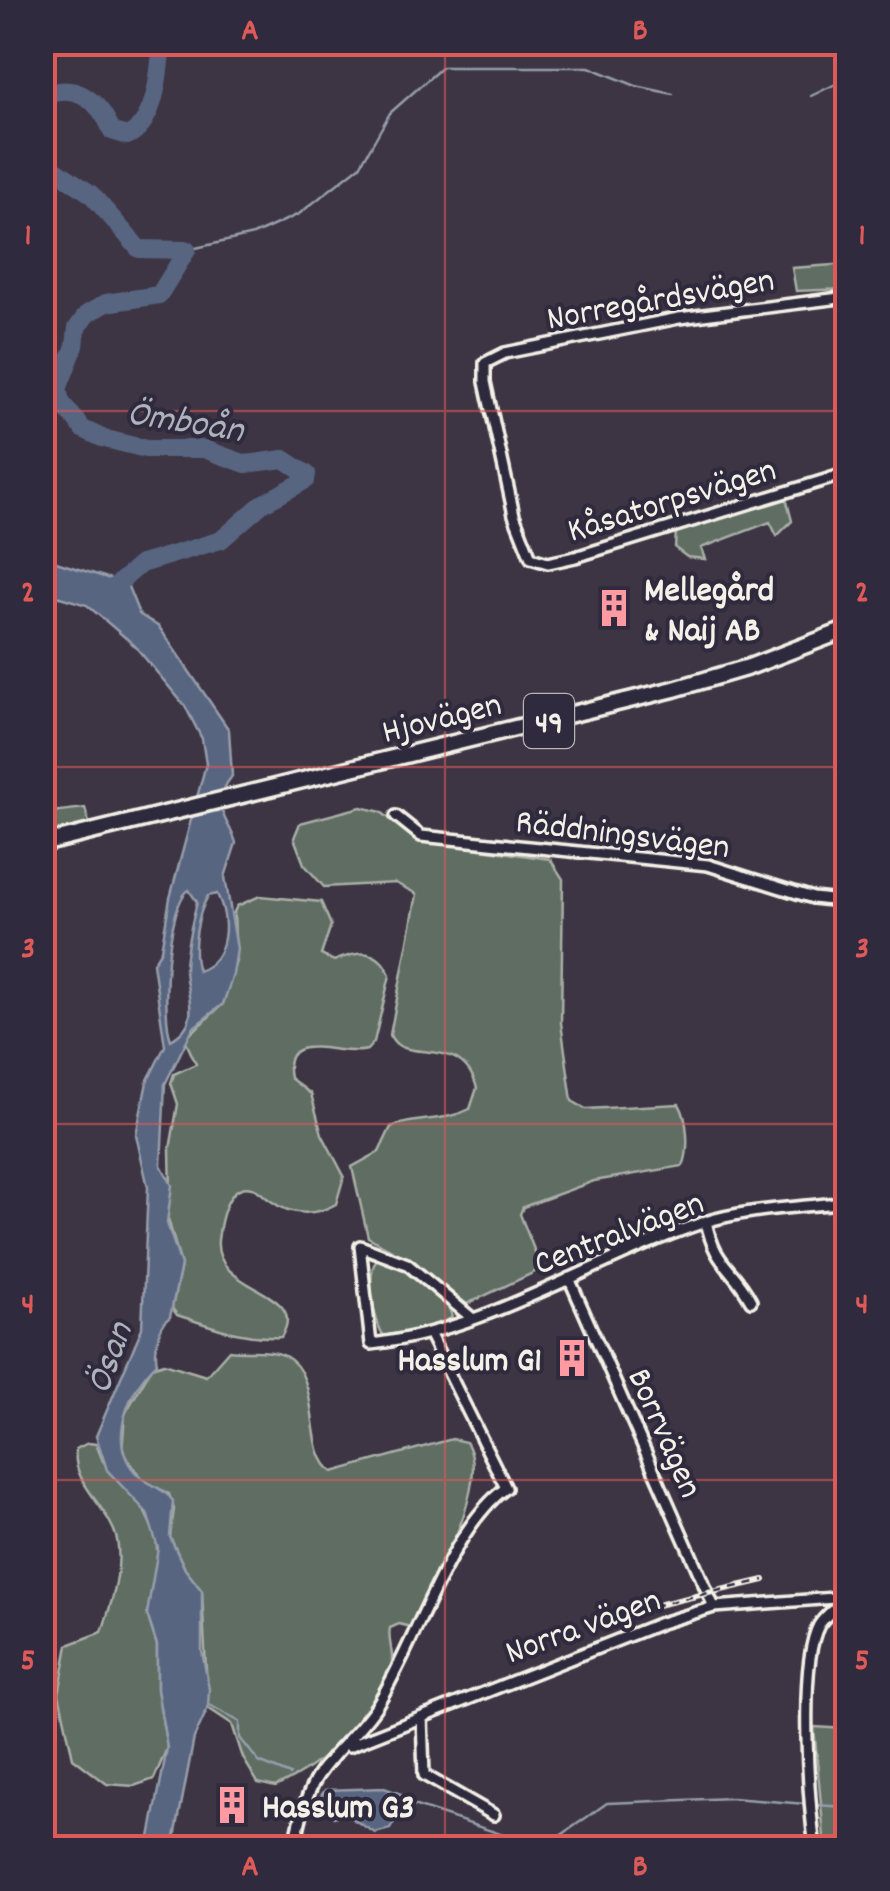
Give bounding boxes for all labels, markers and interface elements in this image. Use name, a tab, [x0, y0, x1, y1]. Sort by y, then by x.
text: A	[241, 10, 259, 56]
text: B	[632, 10, 648, 56]
text: 1	[24, 215, 32, 261]
text: 1	[858, 215, 866, 261]
street label: Norregårdsvägen	[543, 257, 779, 347]
water label: Ömboån	[123, 388, 248, 461]
street label: Kåsatorpsvägen	[562, 447, 783, 558]
place label: Mellegård & Naij AB	[644, 568, 774, 658]
text: 2	[21, 572, 35, 618]
text: 2	[855, 572, 869, 618]
building icon: Mellegård & Naij AB	[593, 587, 635, 629]
street label: Hjovägen	[377, 682, 507, 760]
road number: 49	[524, 694, 574, 748]
street label: Räddningsvägen	[513, 799, 732, 875]
text: 3	[21, 928, 35, 974]
text: 3	[855, 928, 869, 974]
street label: Centralvägen	[528, 1180, 712, 1291]
text: 4	[21, 1284, 35, 1330]
text: 4	[855, 1284, 869, 1330]
water label: Ösan	[74, 1314, 151, 1402]
building icon: Hasslum G1	[551, 1337, 593, 1379]
place label: Hasslum G1	[397, 1338, 542, 1388]
street label: Borrvägen	[612, 1361, 713, 1507]
street label: Norra vägen	[499, 1577, 668, 1680]
text: 5	[21, 1640, 35, 1686]
text: 5	[855, 1640, 869, 1686]
building icon: Hasslum G3	[211, 1784, 253, 1826]
place label: Hasslum G3	[262, 1785, 415, 1835]
text: A	[241, 1846, 259, 1891]
text: B	[632, 1846, 648, 1891]

